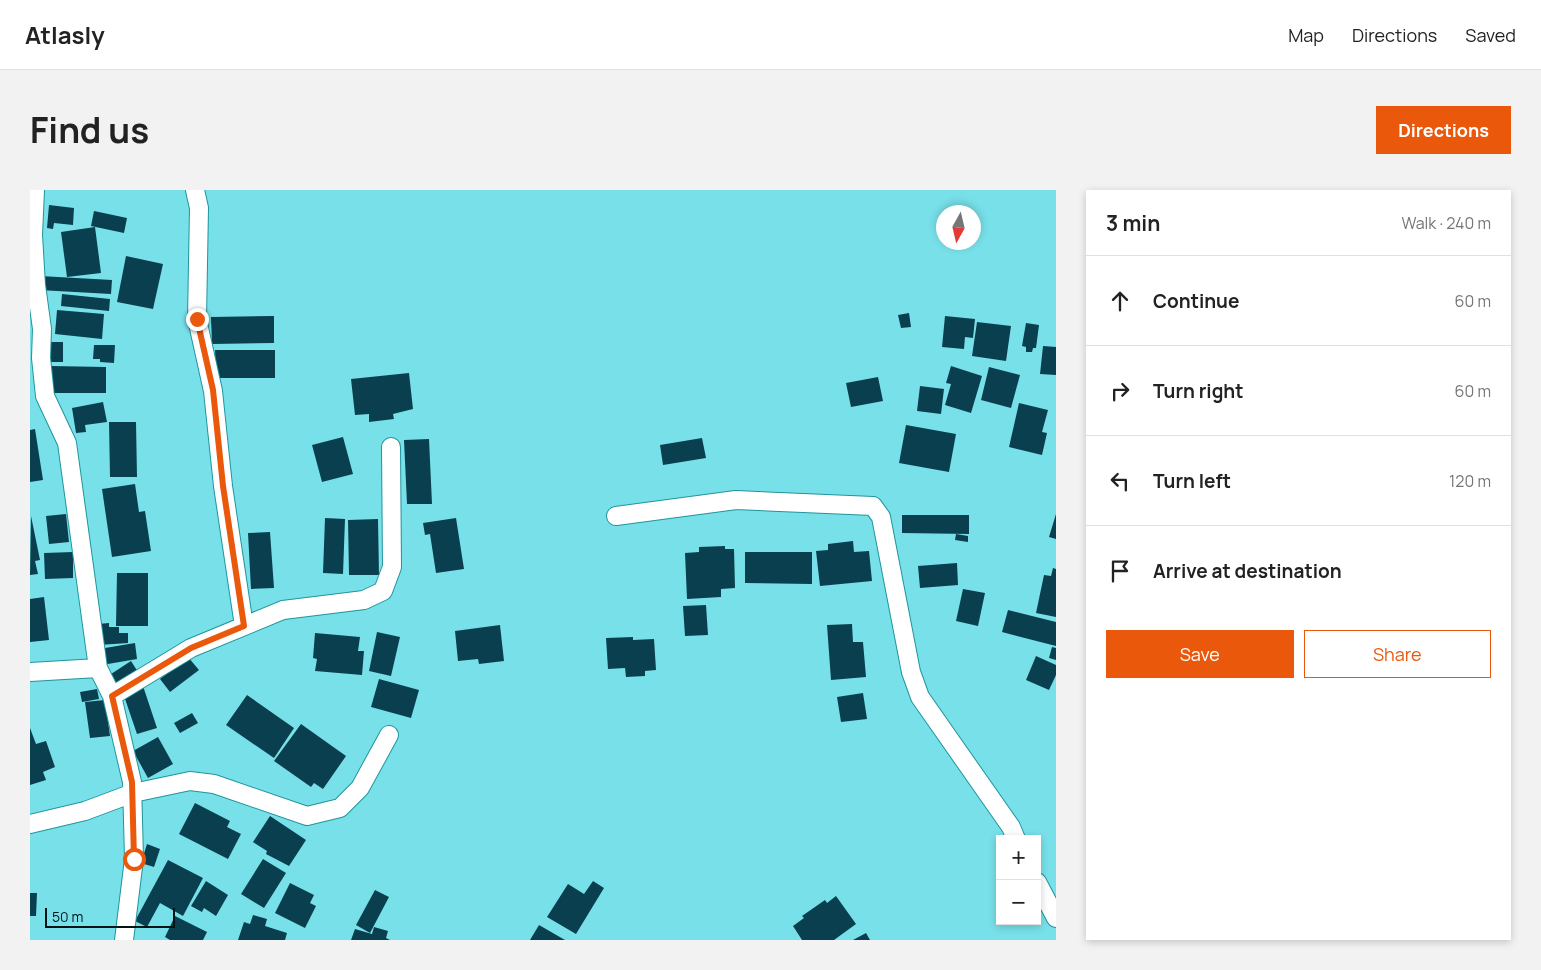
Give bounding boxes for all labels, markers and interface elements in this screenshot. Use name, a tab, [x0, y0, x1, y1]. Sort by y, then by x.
text: Atlasly	[25, 18, 105, 51]
text: Map	[1288, 23, 1324, 47]
text: Directions	[1352, 23, 1437, 47]
text: Saved	[1465, 23, 1516, 47]
text: Find us	[30, 106, 149, 154]
button: Directions	[1376, 106, 1511, 154]
north arrow	[936, 205, 981, 250]
text: 3 min	[1106, 209, 1160, 237]
text: Walk · 240 m	[1401, 212, 1491, 234]
icon: ahead	[1106, 287, 1134, 315]
text: Continue	[1153, 288, 1239, 314]
text: 60 m	[1455, 290, 1491, 312]
route end	[186, 308, 209, 331]
icon: right	[1106, 377, 1134, 405]
text: Turn right	[1153, 378, 1243, 404]
text: 60 m	[1455, 380, 1491, 402]
icon: left	[1106, 467, 1134, 495]
text: Turn left	[1153, 468, 1231, 494]
text: 120 m	[1449, 470, 1491, 492]
icon: arrive	[1106, 557, 1134, 585]
text: Arrive at destination	[1153, 558, 1342, 584]
button: Save	[1106, 630, 1294, 678]
button: Share	[1304, 630, 1491, 678]
map controls	[996, 835, 1041, 925]
button: +	[996, 835, 1041, 880]
route start	[123, 848, 146, 871]
button: −	[996, 880, 1041, 925]
scale bar	[45, 905, 175, 928]
text: 50 m	[52, 907, 83, 926]

